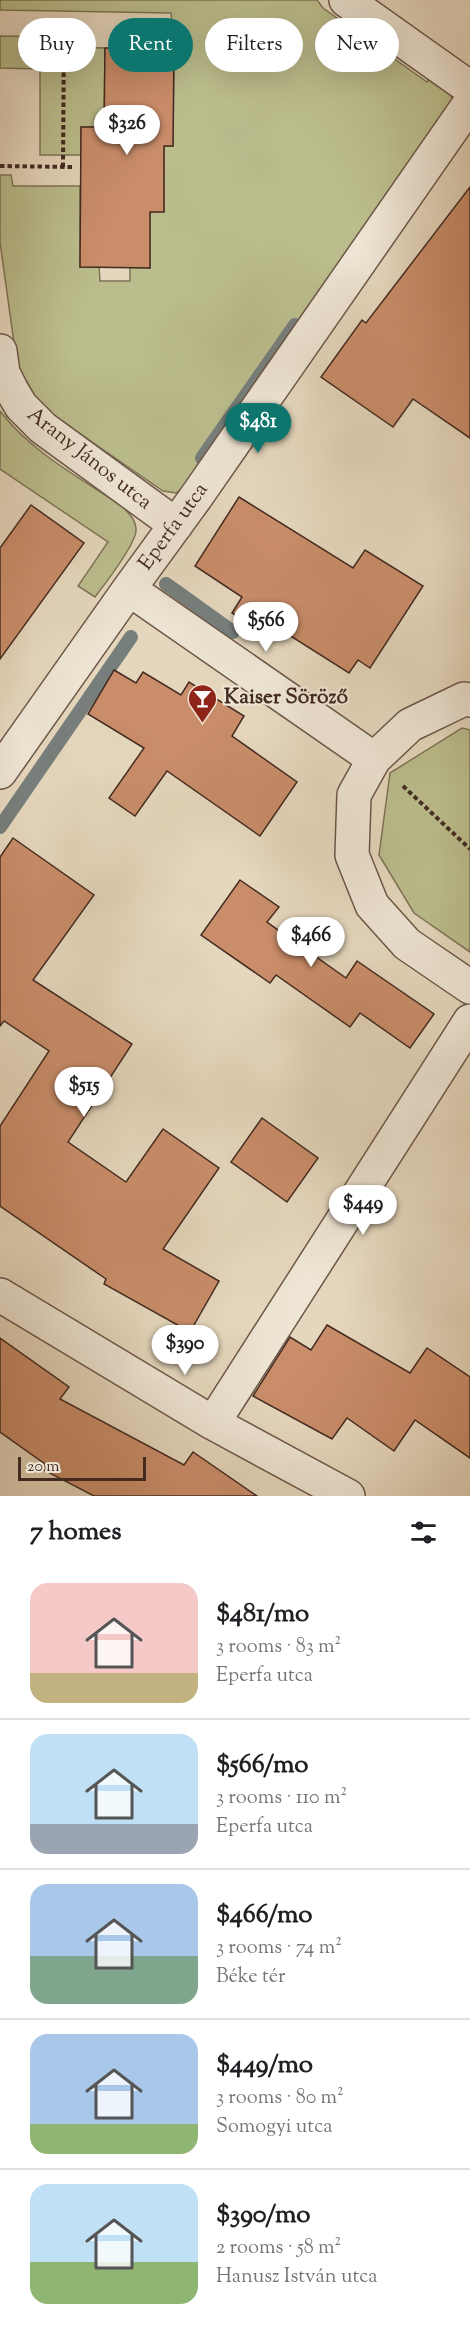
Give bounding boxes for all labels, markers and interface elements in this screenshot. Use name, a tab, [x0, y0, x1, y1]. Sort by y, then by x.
chip: Buy	[18, 18, 96, 72]
chip: Rent	[108, 18, 193, 72]
chip: Filters	[205, 18, 303, 72]
chip: New	[315, 18, 399, 72]
pin: $326	[91, 105, 163, 156]
text: $326	[108, 110, 146, 139]
street label: Arany János utca	[20, 401, 158, 518]
pin: $481	[222, 403, 294, 454]
text: $481	[239, 408, 277, 437]
street label: Eperfa utca	[132, 477, 216, 577]
pin: $566	[230, 602, 302, 653]
text: $566	[247, 607, 285, 636]
bar icon: Kaiser Söröző	[187, 682, 219, 724]
place label: Kaiser Söröző	[224, 683, 349, 713]
pin: $466	[275, 917, 347, 968]
text: $466	[291, 922, 331, 951]
pin: $515	[48, 1067, 120, 1118]
text: $515	[68, 1072, 100, 1101]
pin: $449	[327, 1185, 399, 1236]
text: $449	[343, 1190, 383, 1219]
pin: $390	[149, 1325, 221, 1376]
text: $390	[166, 1330, 204, 1359]
scale bar	[18, 1454, 146, 1482]
text: 20 m	[27, 1456, 60, 1479]
text: 7 homes	[30, 1514, 121, 1551]
icon: filters	[407, 1516, 440, 1549]
text: $481/mo	[216, 1596, 309, 1633]
icon: home	[78, 1607, 150, 1679]
text: 3 rooms · 83 m²	[216, 1633, 341, 1662]
text: Eperfa utca	[216, 1662, 313, 1691]
text: $566/mo	[216, 1747, 309, 1784]
icon: home	[78, 1758, 150, 1830]
text: 3 rooms · 110 m²	[216, 1784, 347, 1813]
text: Eperfa utca	[216, 1813, 313, 1842]
text: $466/mo	[216, 1897, 313, 1934]
icon: home	[78, 1908, 150, 1980]
text: 3 rooms · 74 m²	[216, 1934, 342, 1963]
text: Béke tér	[216, 1963, 286, 1992]
text: $449/mo	[216, 2047, 313, 2084]
icon: home	[78, 2058, 150, 2130]
text: 3 rooms · 80 m²	[216, 2084, 344, 2113]
text: Somogyi utca	[216, 2113, 332, 2142]
text: $390/mo	[216, 2197, 310, 2234]
icon: home	[78, 2208, 150, 2280]
text: 2 rooms · 58 m²	[216, 2234, 341, 2263]
text: Hanusz István utca	[216, 2263, 378, 2292]

